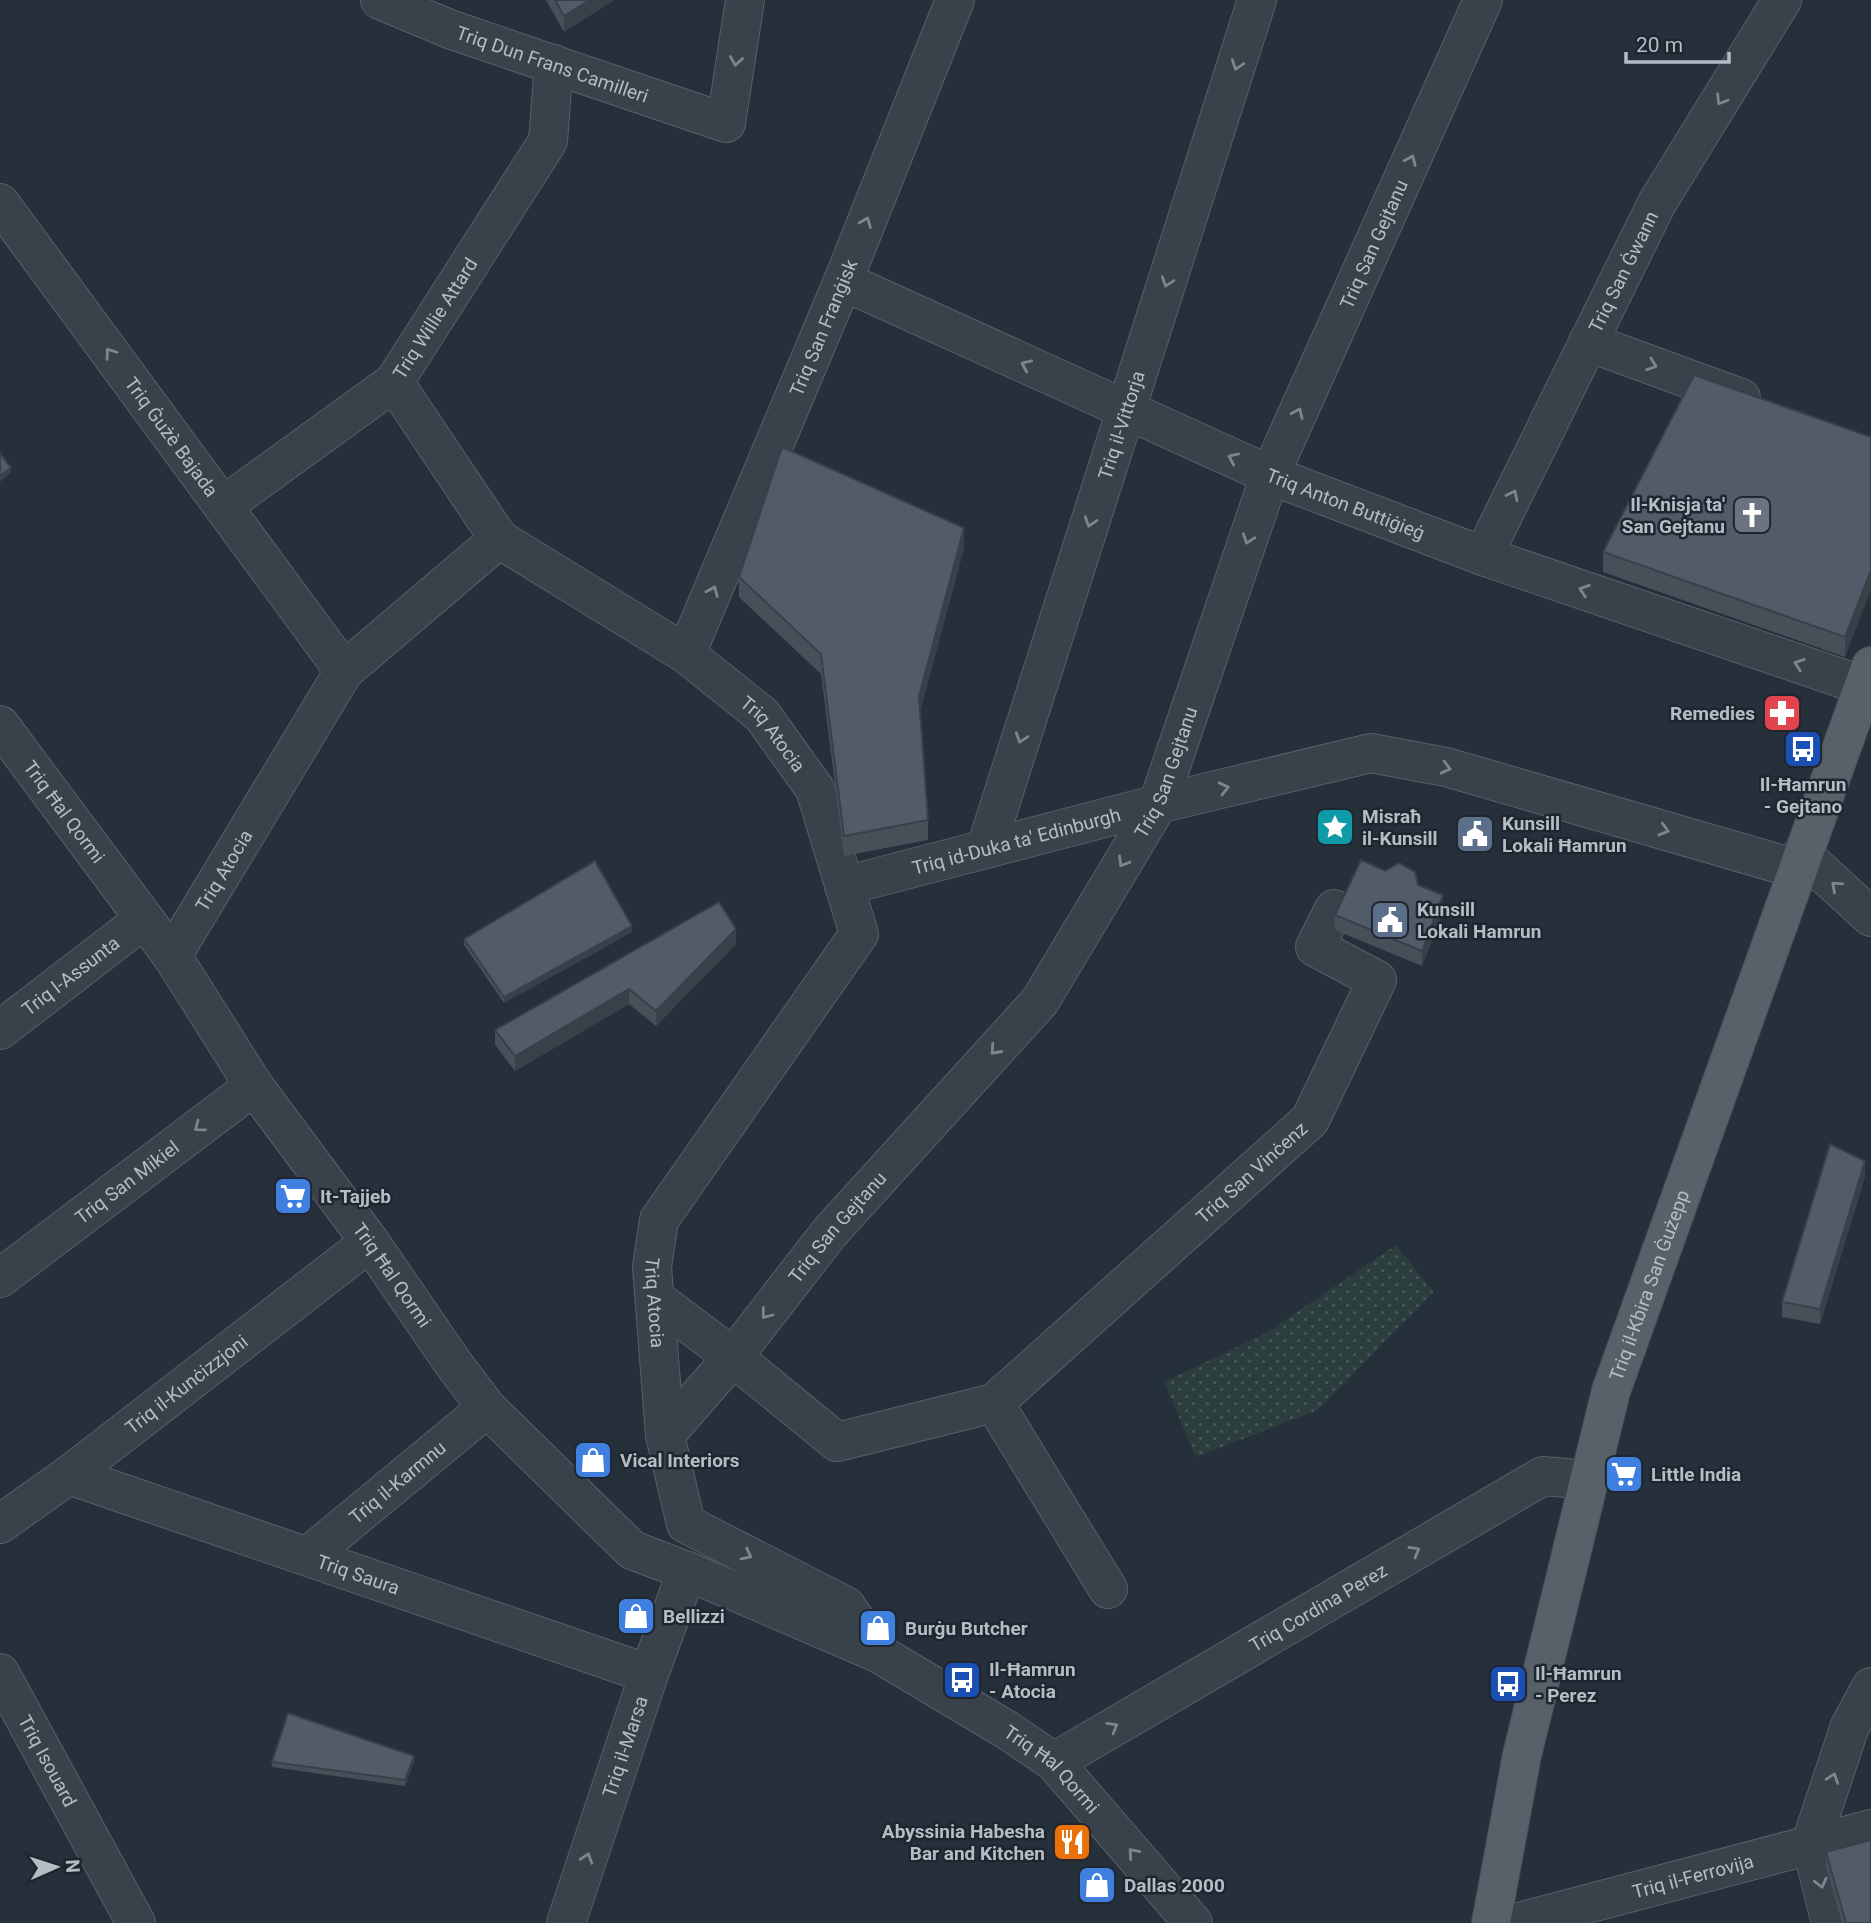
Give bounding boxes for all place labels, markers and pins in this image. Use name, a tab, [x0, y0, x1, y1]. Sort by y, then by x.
place label: Il-Knisja ta' San Gejtanu	[1622, 493, 1725, 538]
church icon: Il-Knisja ta' San Gejtanu	[1731, 494, 1773, 536]
pharmacy icon: Remedies	[1761, 692, 1803, 734]
place label: Remedies	[1670, 702, 1755, 725]
bus stop icon: Il-Ħamrun - Gejtano	[1782, 728, 1824, 770]
place label: Il-Ħamrun - Gejtano	[1760, 773, 1846, 818]
place label: Misraħ il-Kunsill	[1362, 805, 1438, 850]
place icon: Misraħ il-Kunsill	[1314, 806, 1356, 848]
place label: Kunsill Lokali Ħamrun	[1502, 812, 1627, 857]
public building icon: Kunsill Lokali Ħamrun	[1454, 813, 1496, 855]
place label: Kunsill Lokali Hamrun	[1417, 898, 1541, 943]
public building icon: Kunsill Lokali Hamrun	[1369, 899, 1411, 941]
supermarket icon: It-Tajjeb	[272, 1175, 314, 1217]
place label: It-Tajjeb	[320, 1185, 391, 1208]
shop icon: Vical Interiors	[572, 1439, 614, 1481]
place label: Vical Interiors	[620, 1449, 740, 1472]
supermarket icon: Little India	[1603, 1453, 1645, 1495]
place label: Little India	[1651, 1463, 1741, 1486]
shop icon: Bellizzi	[615, 1595, 657, 1637]
place label: Bellizzi	[663, 1605, 725, 1628]
shop icon: Burġu Butcher	[857, 1607, 899, 1649]
place label: Burġu Butcher	[905, 1617, 1028, 1640]
place label: Il-Ħamrun - Atocia	[989, 1658, 1076, 1703]
bus stop icon: Il-Ħamrun - Atocia	[941, 1659, 983, 1701]
place label: Il-Ħamrun - Perez	[1535, 1662, 1622, 1707]
bus stop icon: Il-Ħamrun - Perez	[1487, 1663, 1529, 1705]
place label: Abyssinia Habesha Bar and Kitchen	[882, 1820, 1045, 1865]
restaurant icon: Abyssinia Habesha Bar and Kitchen	[1051, 1821, 1093, 1863]
shop icon: Dallas 2000	[1076, 1864, 1118, 1906]
place label: Dallas 2000	[1124, 1874, 1225, 1897]

